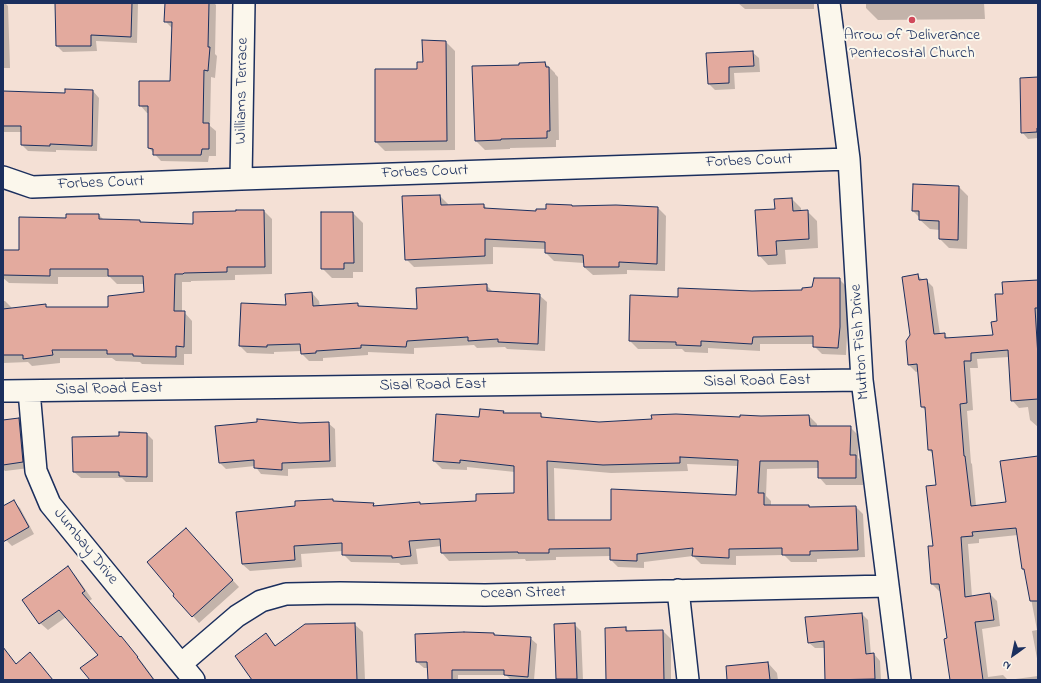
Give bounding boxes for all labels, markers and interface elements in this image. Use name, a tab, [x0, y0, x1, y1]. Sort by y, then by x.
marker: Arrow of Deliverance Pentecostal Church	[907, 15, 917, 25]
place label: Arrow of Deliverance Pentecostal Church	[844, 26, 980, 64]
street label: Williams Terrace	[232, 37, 254, 145]
street label: Forbes Court	[705, 151, 793, 173]
street label: Forbes Court	[381, 162, 469, 184]
street label: Forbes Court	[57, 173, 145, 195]
street label: Mutton Fish Drive	[847, 283, 875, 401]
street label: Sisal Road East	[703, 371, 811, 393]
street label: Sisal Road East	[379, 375, 487, 397]
street label: Sisal Road East	[55, 379, 163, 401]
street label: Jumbay Drive	[48, 505, 122, 589]
street label: Ocean Street	[480, 584, 566, 604]
north arrow	[993, 635, 1033, 675]
text: N	[999, 656, 1014, 674]

